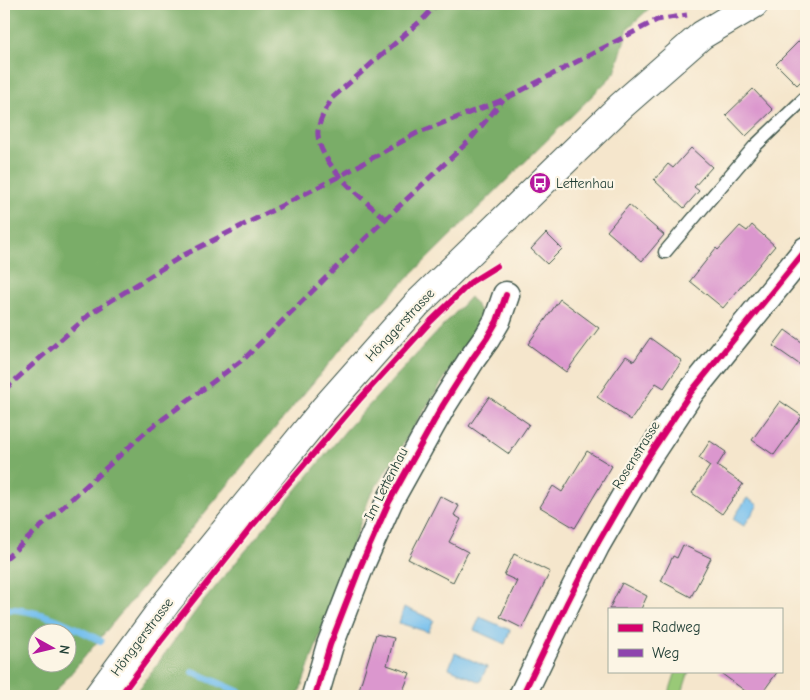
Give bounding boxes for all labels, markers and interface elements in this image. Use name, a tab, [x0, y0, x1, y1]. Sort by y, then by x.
bus stop icon: Lettenhau	[528, 171, 552, 195]
place label: Lettenhau	[556, 175, 614, 192]
street label: Hönggerstrasse	[362, 285, 438, 365]
street label: Rosenstrasse	[608, 418, 664, 492]
street label: Im Lettenhau	[360, 445, 412, 523]
street label: Hönggerstrasse	[107, 594, 177, 680]
legend	[608, 608, 782, 672]
text: Radweg	[652, 618, 701, 636]
north arrow	[28, 622, 78, 672]
text: N	[55, 644, 73, 655]
text: Weg	[652, 644, 679, 662]

